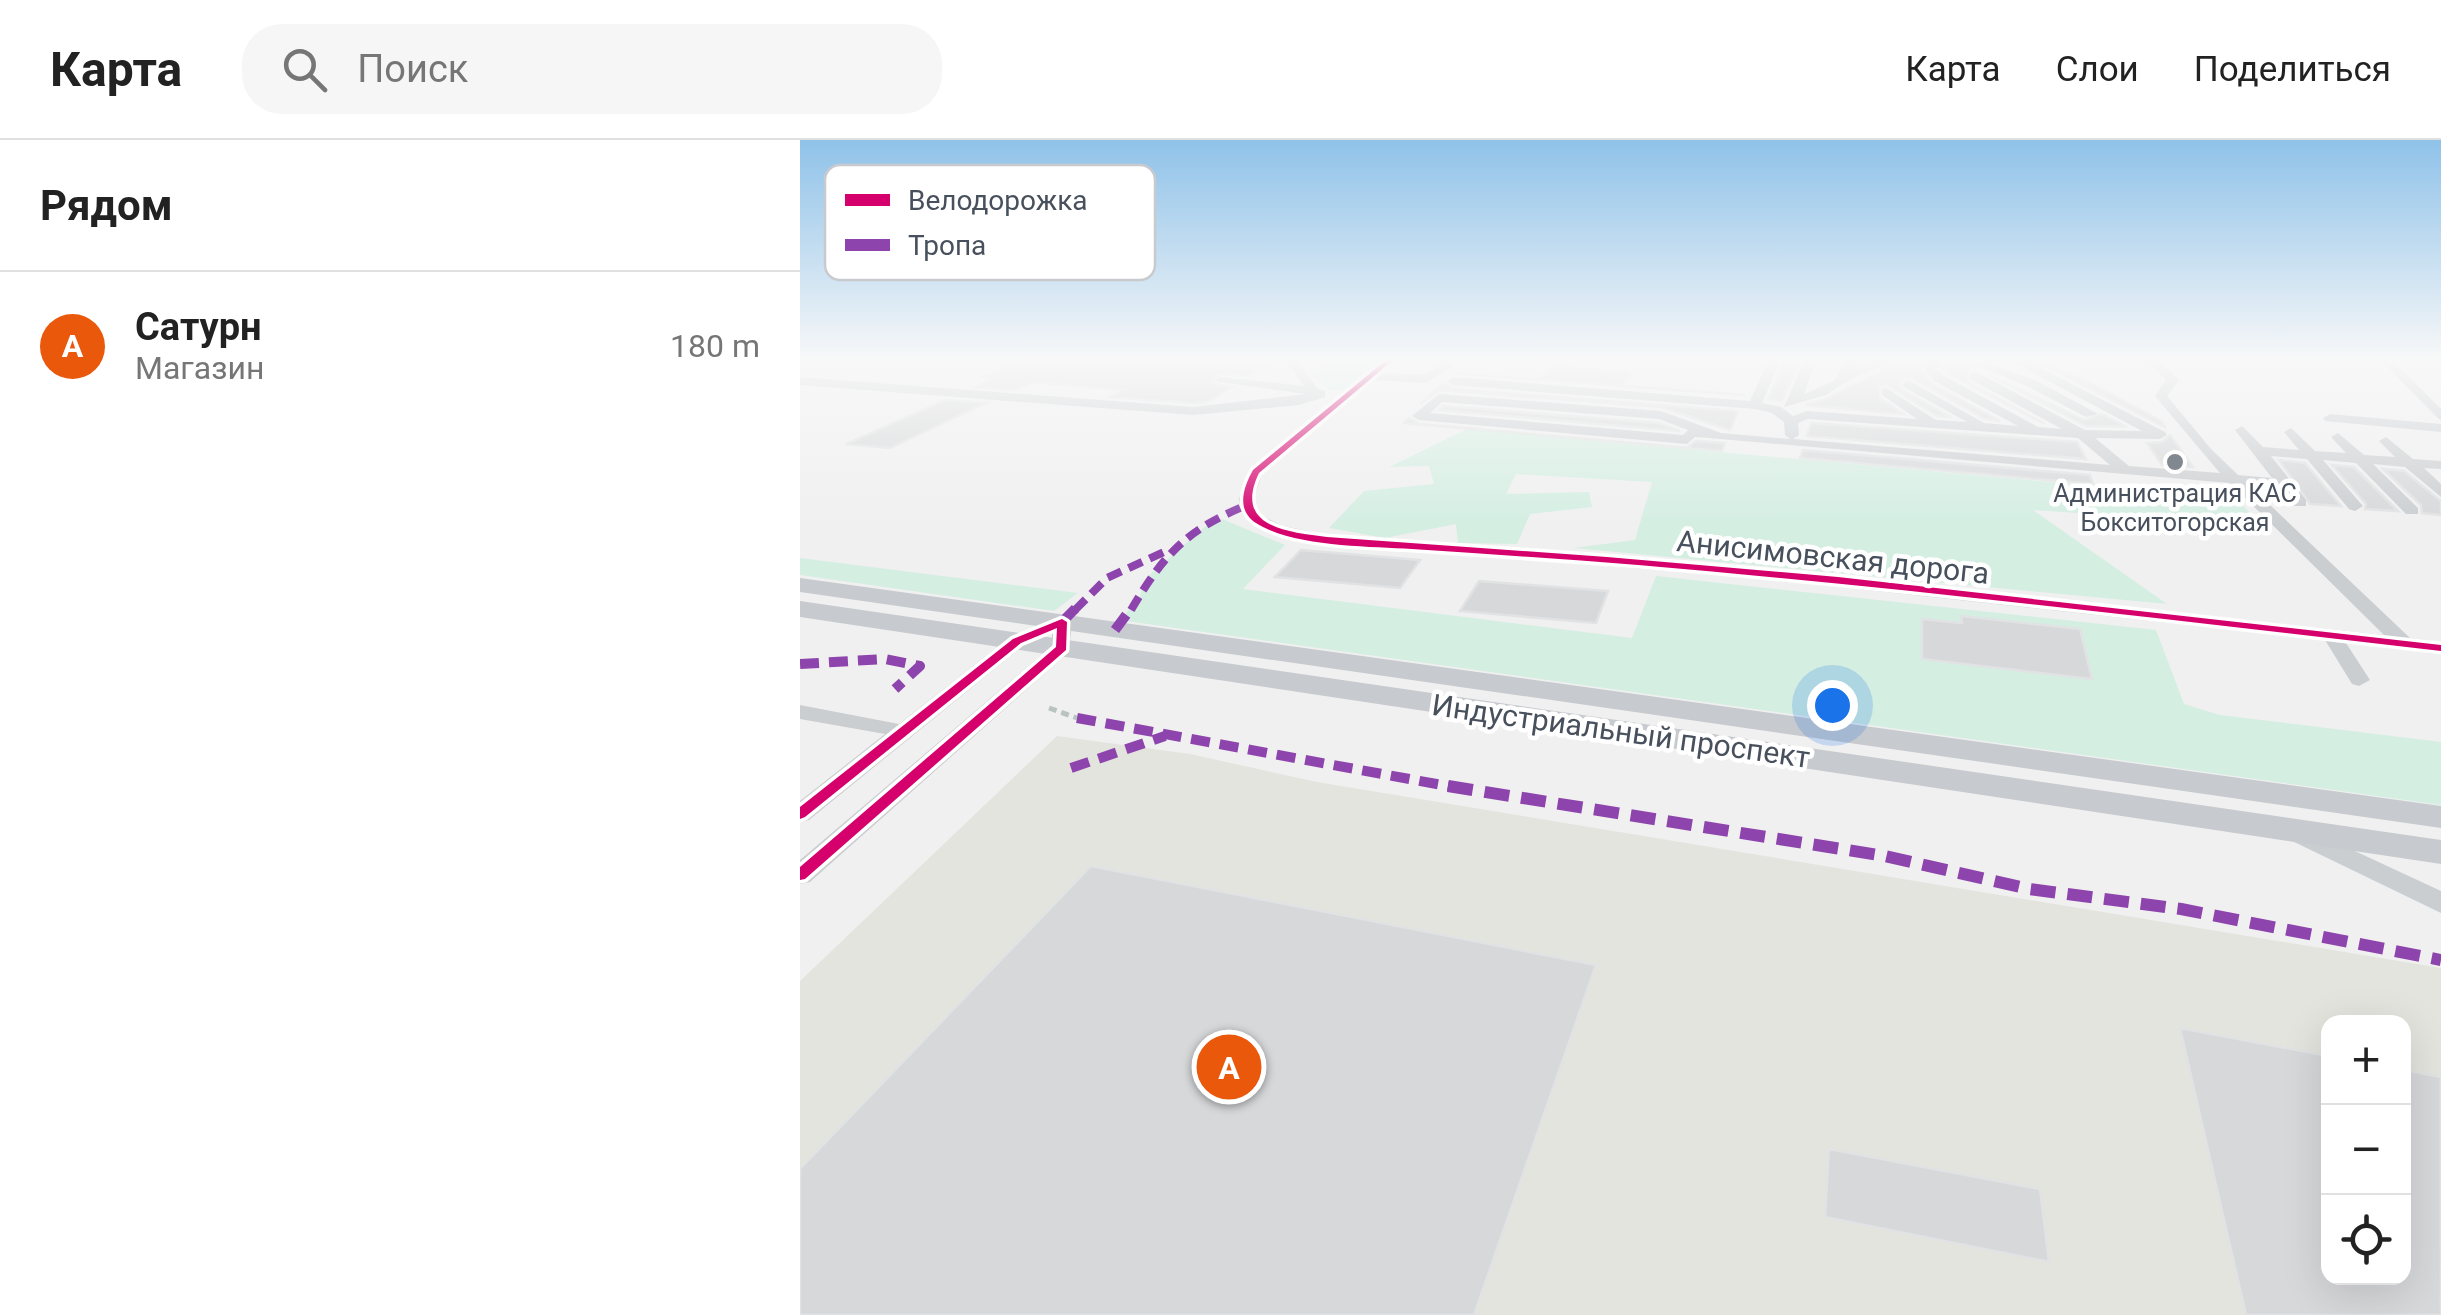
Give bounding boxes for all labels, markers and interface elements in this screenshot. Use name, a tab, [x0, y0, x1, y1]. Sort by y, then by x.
search box	[242, 24, 942, 114]
text: Карта	[50, 41, 182, 98]
icon: search	[277, 42, 332, 97]
text: Поиск	[357, 47, 468, 91]
text: Карта	[1905, 49, 2001, 90]
text: Слои	[2056, 49, 2139, 90]
text: Поделиться	[2194, 49, 2391, 90]
legend	[825, 165, 1155, 280]
text: Рядом	[40, 181, 173, 230]
text: Велодорожка	[908, 184, 1088, 217]
text: Тропа	[908, 229, 986, 262]
text: Сатурн	[135, 305, 262, 349]
text: A	[62, 327, 83, 365]
text: 180 m	[670, 327, 760, 365]
text: Магазин	[135, 349, 264, 387]
marker: Администрация КАС Бокситогорская	[2164, 451, 2186, 473]
place label: Администрация КАС Бокситогорская	[2053, 479, 2297, 537]
street label: Анисимовская дорога	[1675, 523, 1991, 591]
your location	[1807, 680, 1858, 731]
street label: Индустриальный проспект	[1430, 687, 1812, 775]
map controls	[2321, 1015, 2411, 1285]
button: +	[2321, 1015, 2411, 1105]
pin: A	[1196, 1030, 1262, 1104]
button: −	[2321, 1105, 2411, 1195]
button: locate	[2321, 1195, 2411, 1285]

